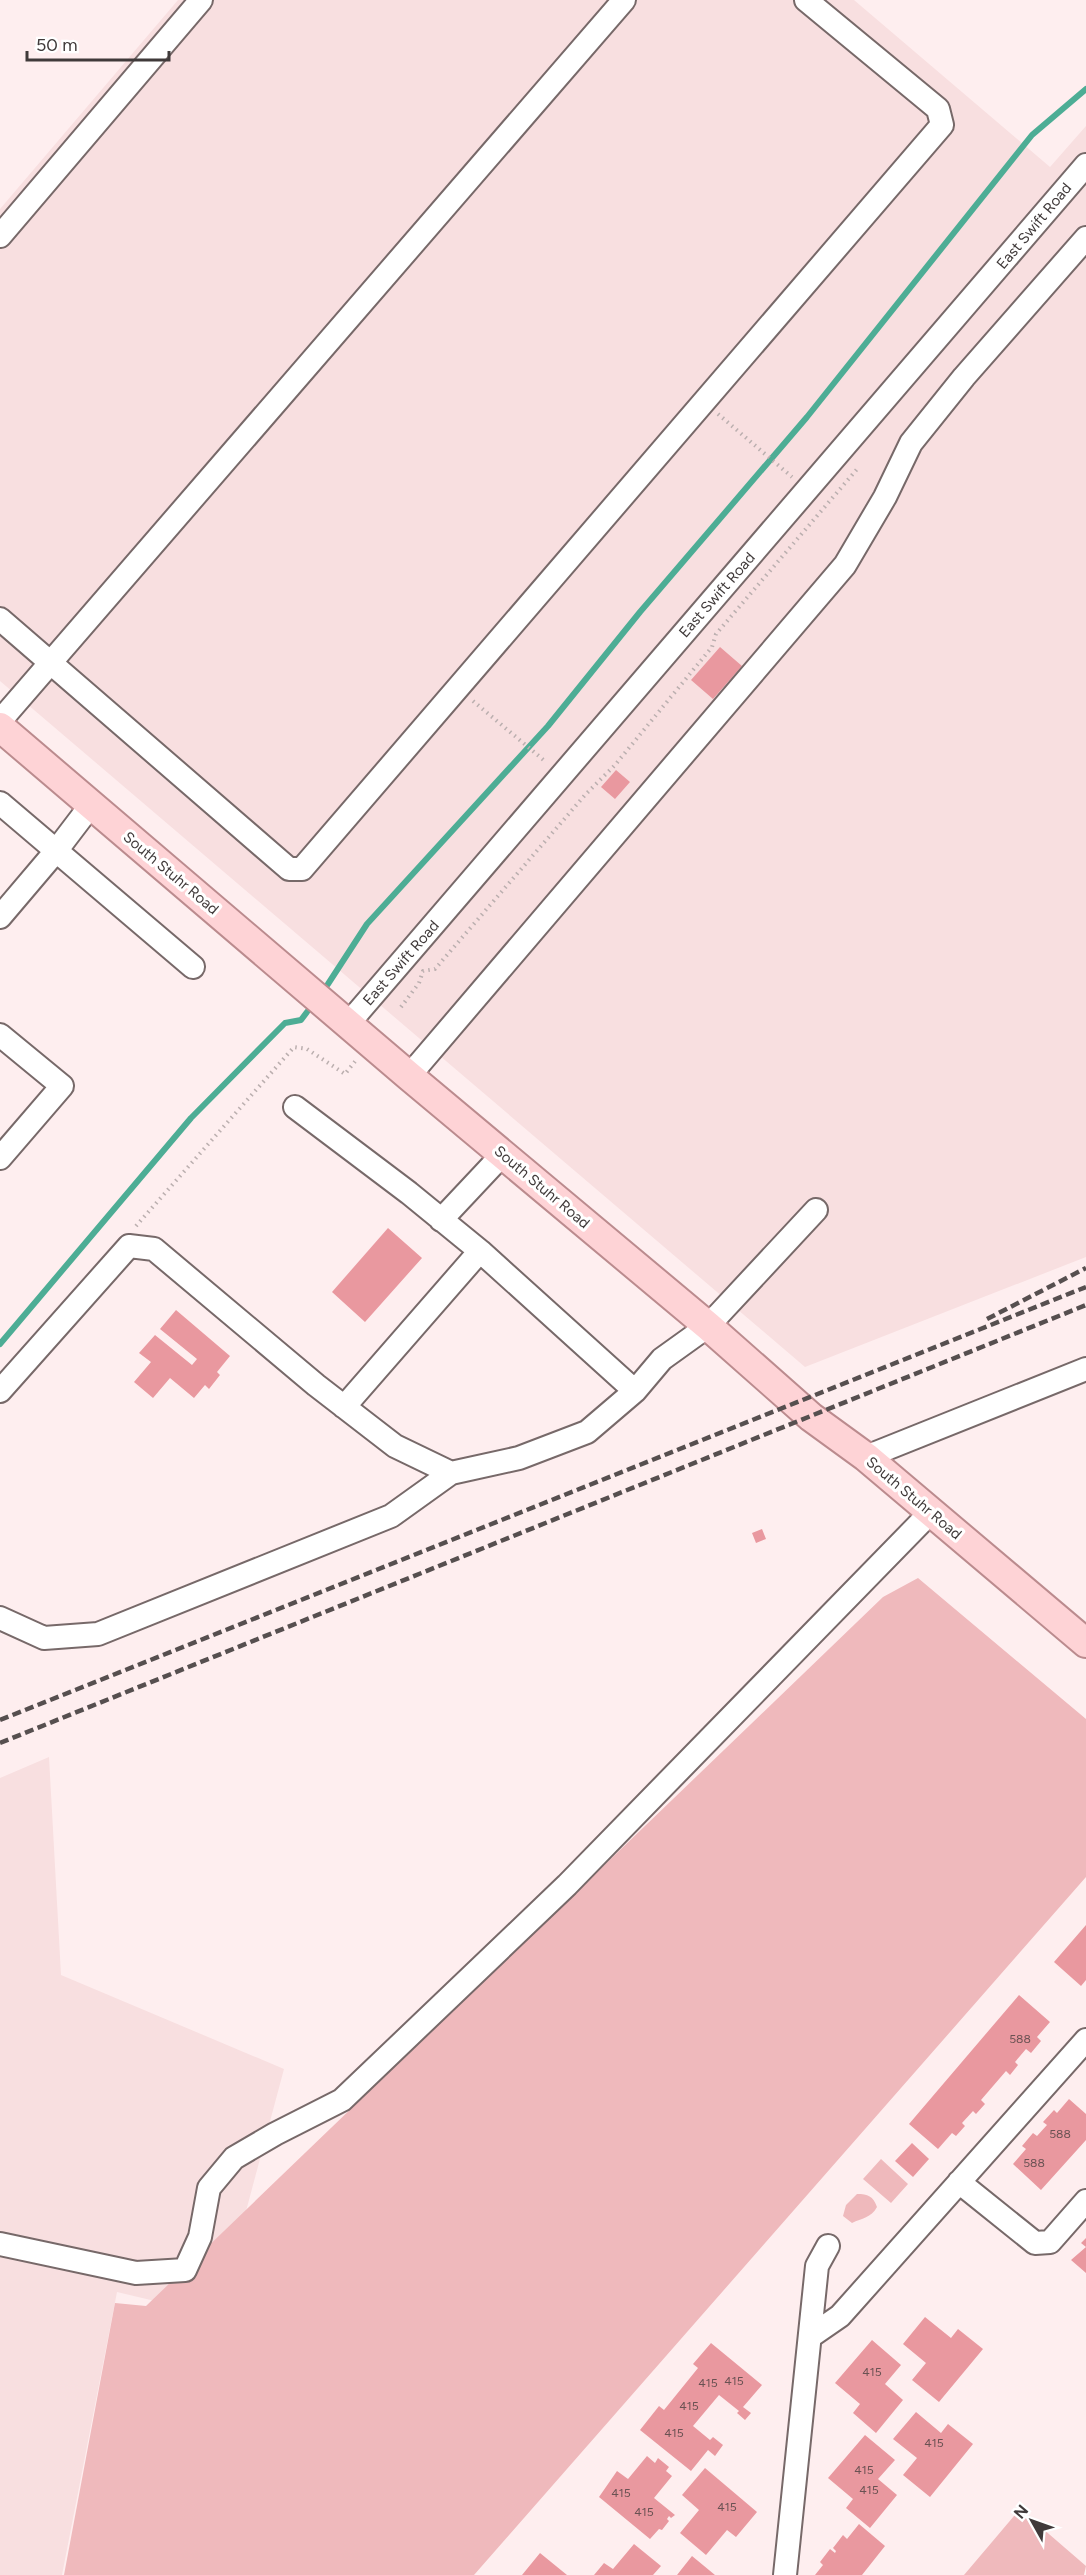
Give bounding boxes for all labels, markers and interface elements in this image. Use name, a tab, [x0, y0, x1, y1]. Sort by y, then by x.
scale bar	[27, 24, 170, 62]
text: 50 m	[36, 34, 78, 56]
street label: East Swift Road	[993, 179, 1075, 273]
street label: East Swift Road	[675, 549, 759, 641]
street label: South Stuhr Road	[120, 828, 222, 918]
street label: East Swift Road	[359, 917, 443, 1009]
street label: South Stuhr Road	[491, 1142, 593, 1232]
street label: South Stuhr Road	[863, 1453, 965, 1543]
house number: 588	[1009, 2032, 1031, 2046]
house number: 588	[1049, 2127, 1071, 2141]
house number: 588	[1023, 2156, 1045, 2170]
house number: 415	[862, 2365, 882, 2379]
house number: 415	[724, 2374, 744, 2388]
house number: 415	[698, 2376, 718, 2390]
house number: 415	[679, 2399, 699, 2413]
house number: 415	[664, 2426, 684, 2440]
house number: 415	[924, 2436, 944, 2450]
house number: 415	[854, 2463, 874, 2477]
house number: 415	[859, 2483, 879, 2497]
house number: 415	[611, 2486, 631, 2500]
north arrow	[1002, 2491, 1062, 2551]
house number: 415	[717, 2500, 737, 2514]
text: N	[1010, 2501, 1032, 2523]
house number: 415	[634, 2505, 654, 2519]

